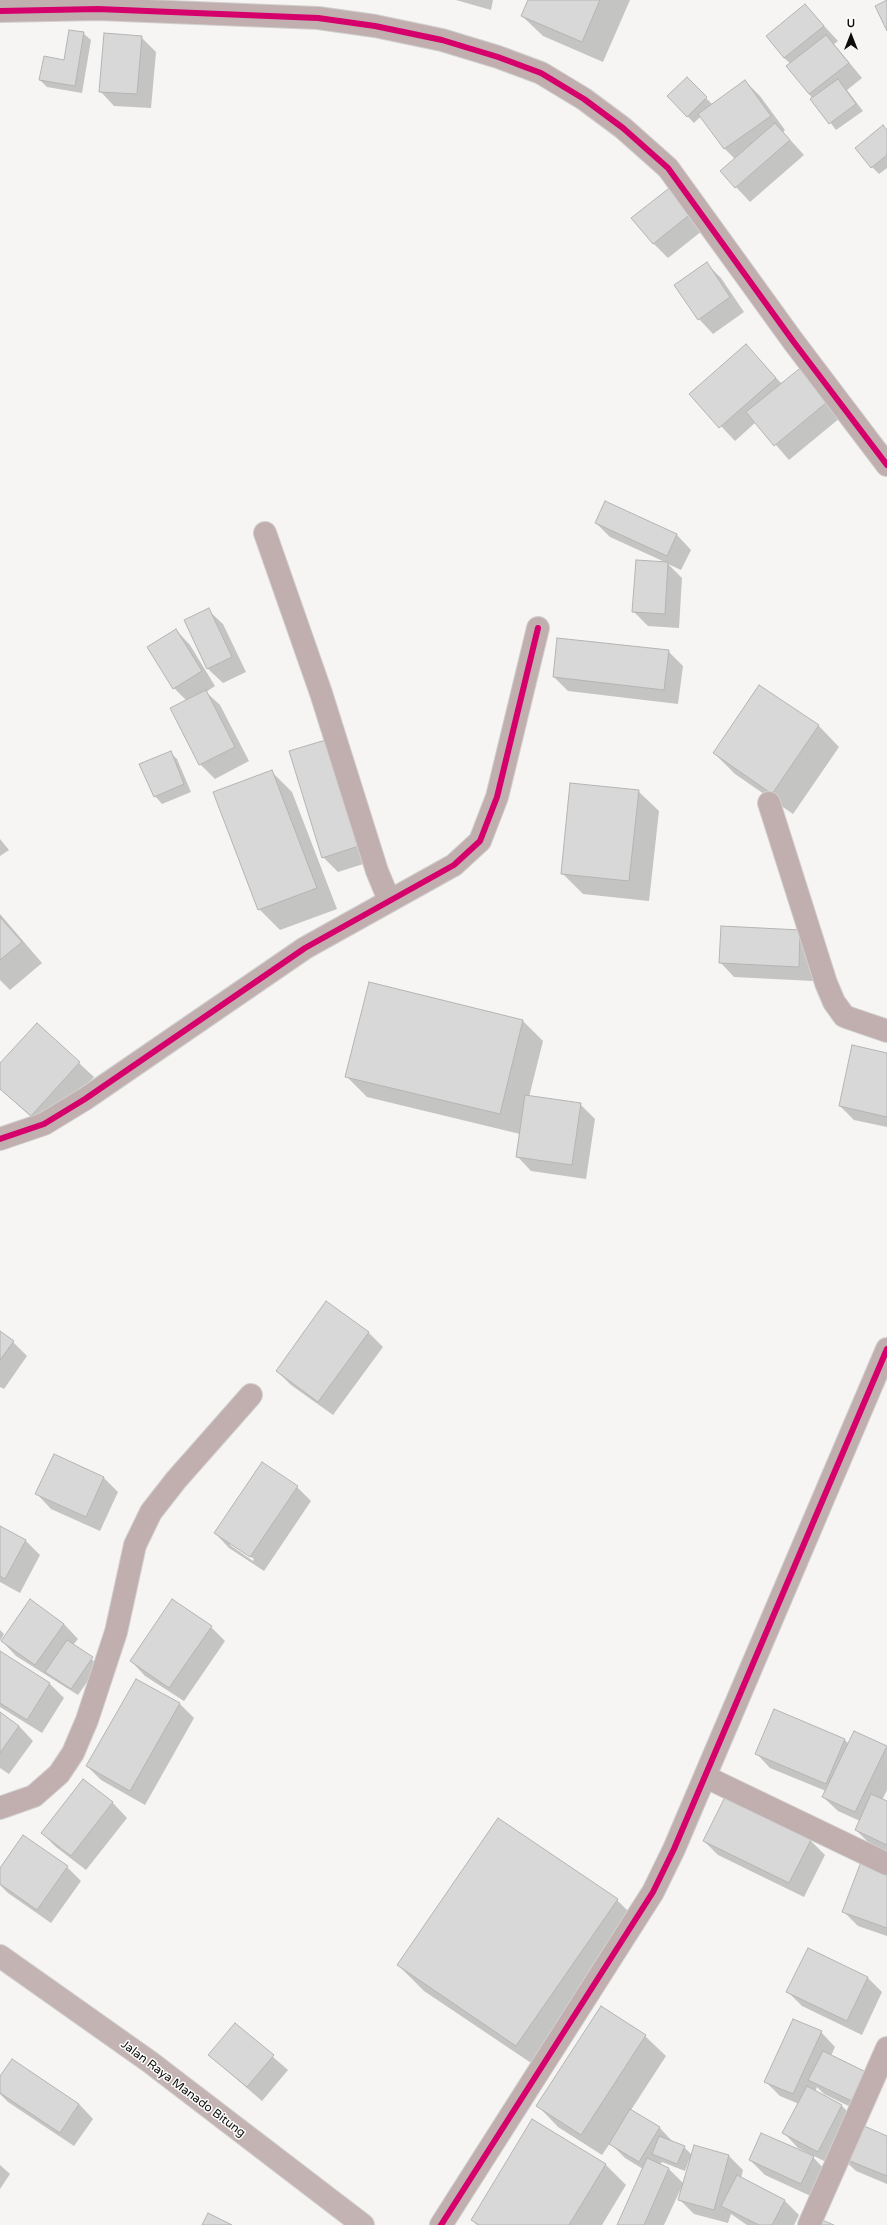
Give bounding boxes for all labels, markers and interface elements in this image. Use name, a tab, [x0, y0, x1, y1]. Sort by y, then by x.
north arrow	[831, 16, 871, 56]
text: U	[847, 17, 855, 30]
street label: Jalan Raya Manado Bitung	[118, 2037, 248, 2141]

